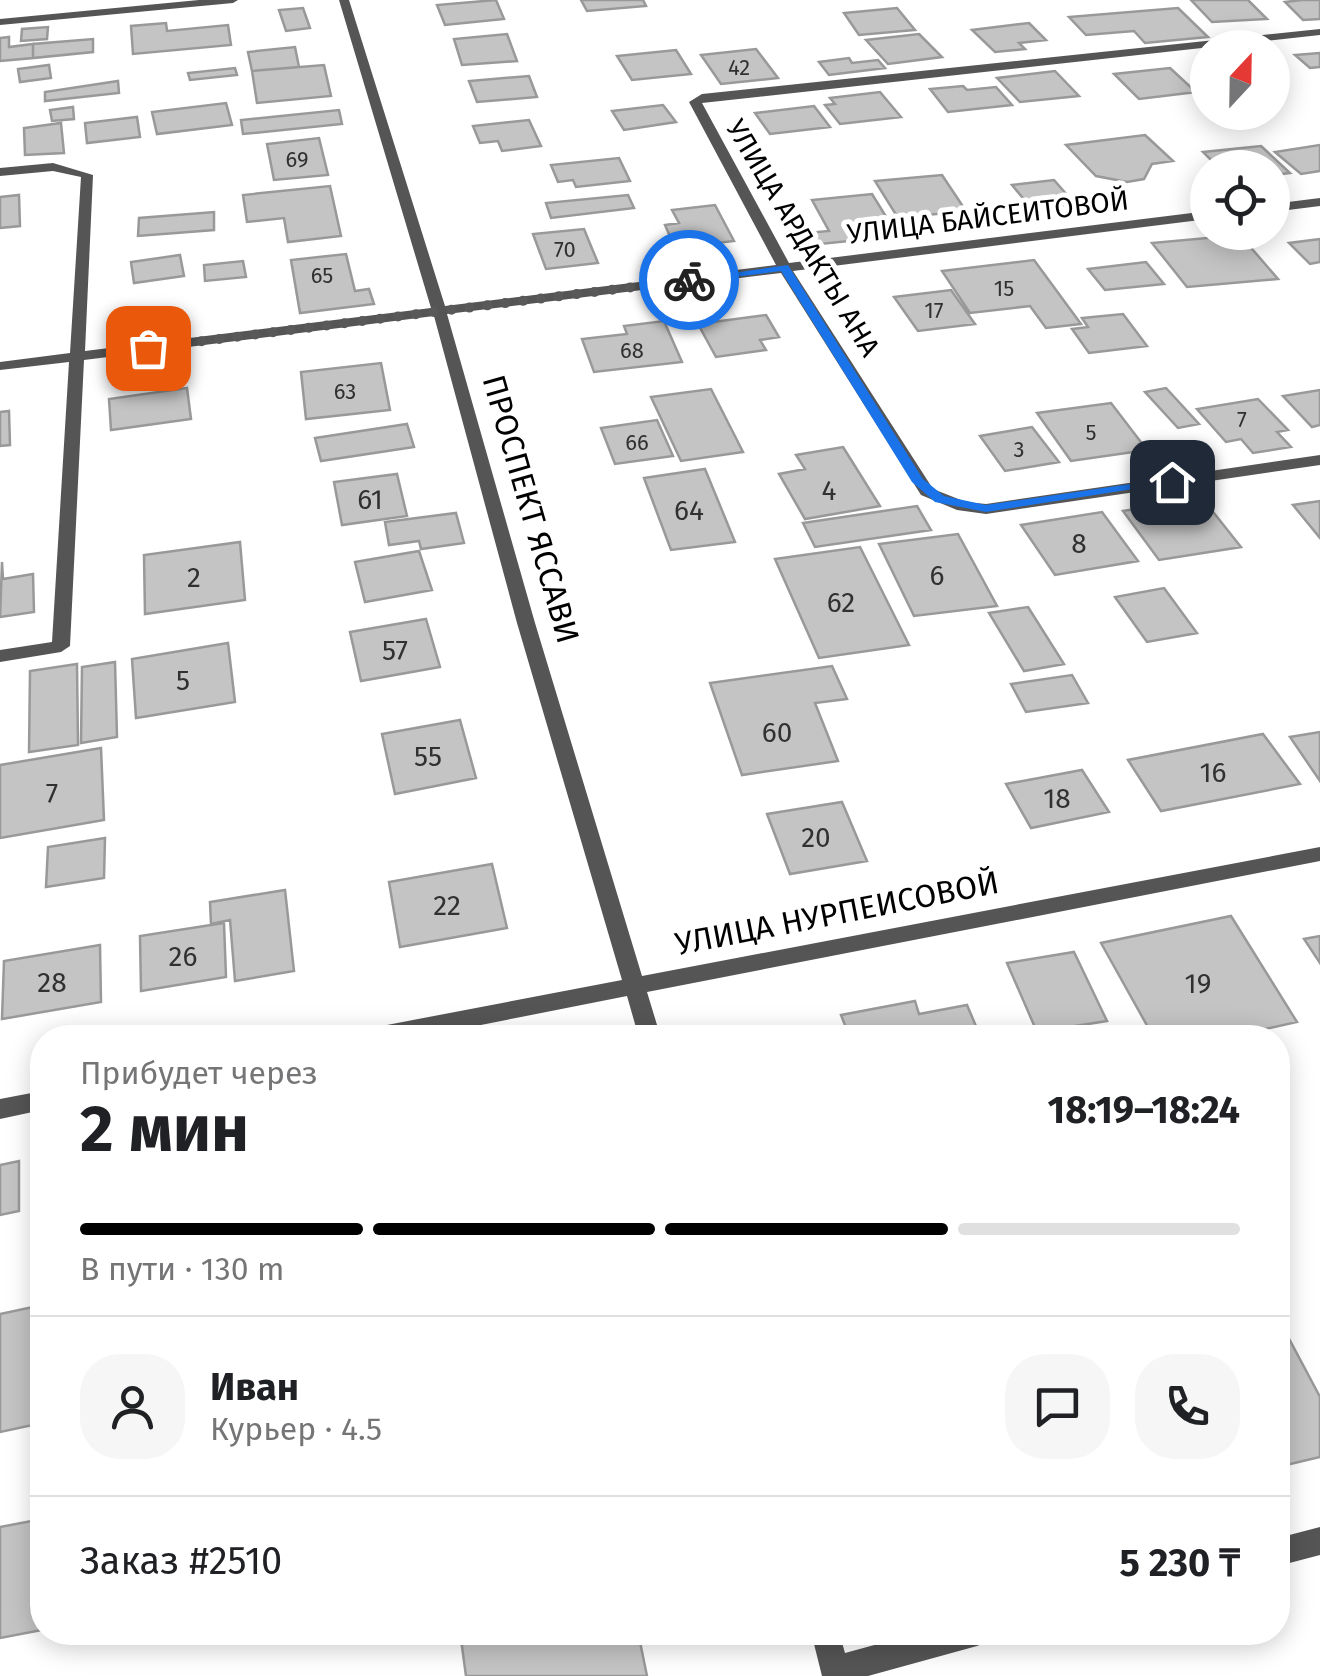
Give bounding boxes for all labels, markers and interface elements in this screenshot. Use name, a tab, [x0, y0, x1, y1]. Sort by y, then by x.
north arrow	[1190, 30, 1290, 130]
map controls	[1190, 30, 1290, 250]
house number: 42	[728, 54, 750, 81]
street label: УЛИЦА АРДАКТЫ АНА	[719, 114, 887, 362]
house number: 69	[286, 146, 308, 173]
button: locate	[1190, 150, 1290, 250]
street label: УЛИЦА БАЙСЕИТОВОЙ	[845, 183, 1131, 251]
courier	[639, 230, 739, 330]
house number: 70	[554, 236, 576, 263]
icon: bike	[662, 253, 717, 308]
house number: 65	[311, 262, 333, 289]
house number: 15	[994, 275, 1014, 302]
house number: 17	[924, 297, 944, 324]
pin	[106, 306, 191, 391]
icon: bag	[121, 321, 176, 376]
house number: 68	[620, 337, 644, 364]
street label: ПРОСПЕКТ ЯССАВИ	[475, 371, 587, 647]
house number: 63	[334, 378, 356, 405]
house number: 7	[1237, 406, 1247, 433]
house number: 5	[1085, 419, 1097, 446]
house number: 66	[625, 429, 649, 456]
house number: 3	[1014, 436, 1024, 463]
pin	[1130, 440, 1215, 525]
icon: home	[1145, 455, 1200, 510]
house number: 4	[822, 474, 837, 507]
house number: 61	[357, 483, 383, 516]
house number: 64	[674, 494, 704, 527]
house number: 8	[1071, 527, 1087, 560]
house number: 6	[930, 559, 944, 592]
house number: 2	[187, 561, 201, 594]
house number: 62	[827, 586, 855, 619]
house number: 57	[382, 634, 408, 667]
house number: 5	[176, 664, 190, 697]
house number: 60	[762, 716, 792, 749]
house number: 55	[414, 740, 442, 773]
house number: 16	[1199, 756, 1227, 789]
house number: 7	[46, 777, 58, 810]
house number: 18	[1043, 782, 1071, 815]
house number: 20	[801, 821, 831, 854]
street label: УЛИЦА НУРПЕИСОВОЙ	[672, 863, 1002, 963]
house number: 22	[433, 889, 461, 922]
house number: 26	[169, 940, 197, 973]
house number: 28	[37, 966, 67, 999]
house number: 19	[1185, 967, 1211, 1000]
text: Прибудет через	[80, 1054, 318, 1092]
text: 18:19–18:24	[1048, 1087, 1240, 1133]
text: 2 мин	[80, 1090, 249, 1168]
text: В пути · 130 m	[80, 1250, 284, 1288]
button: person	[80, 1354, 185, 1459]
button: chat	[1005, 1354, 1110, 1459]
button: phone	[1135, 1354, 1240, 1459]
text: Иван	[210, 1364, 299, 1410]
text: Курьер · 4.5	[210, 1410, 382, 1448]
text: Заказ #2510	[80, 1538, 282, 1584]
text: 5 230 ₸	[1119, 1540, 1240, 1586]

